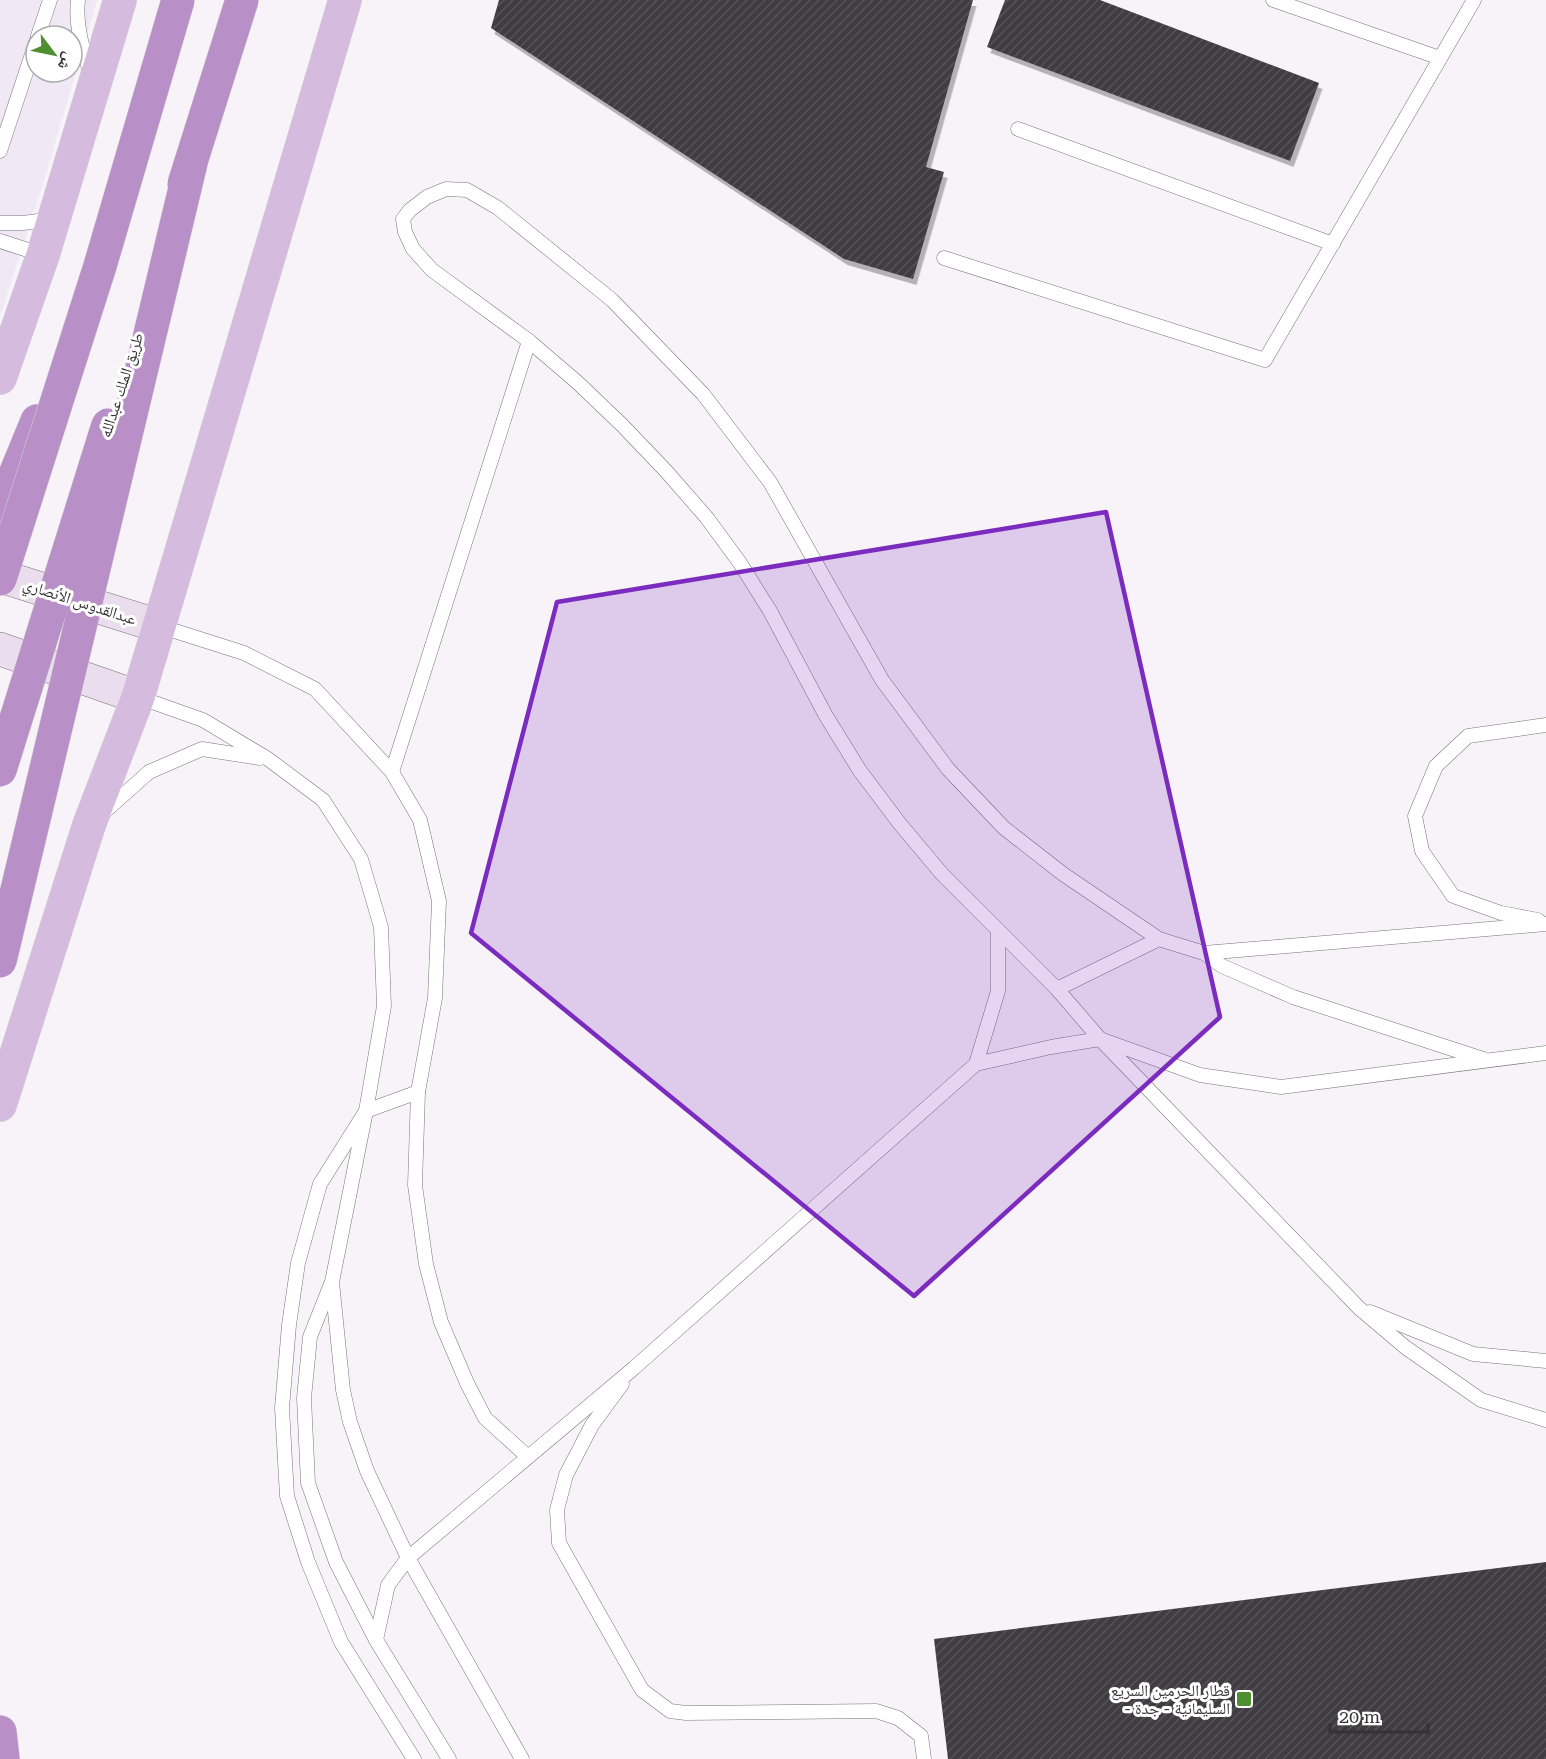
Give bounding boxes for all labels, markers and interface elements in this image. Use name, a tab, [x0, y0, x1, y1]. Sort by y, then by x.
north arrow	[24, 24, 84, 84]
text: ش	[54, 49, 79, 74]
street label: طريق الملك عبدالله	[96, 330, 148, 440]
street label: عبدالقدوس الأنصاري	[20, 574, 139, 632]
place label: قطار الحرمين السريع - السليمانية - جدة	[1111, 1681, 1230, 1718]
marker: قطار الحرمين السريع - السليمانية - جدة	[1235, 1690, 1253, 1708]
scale bar	[1330, 1696, 1428, 1734]
text: 20 m	[1339, 1706, 1380, 1727]

